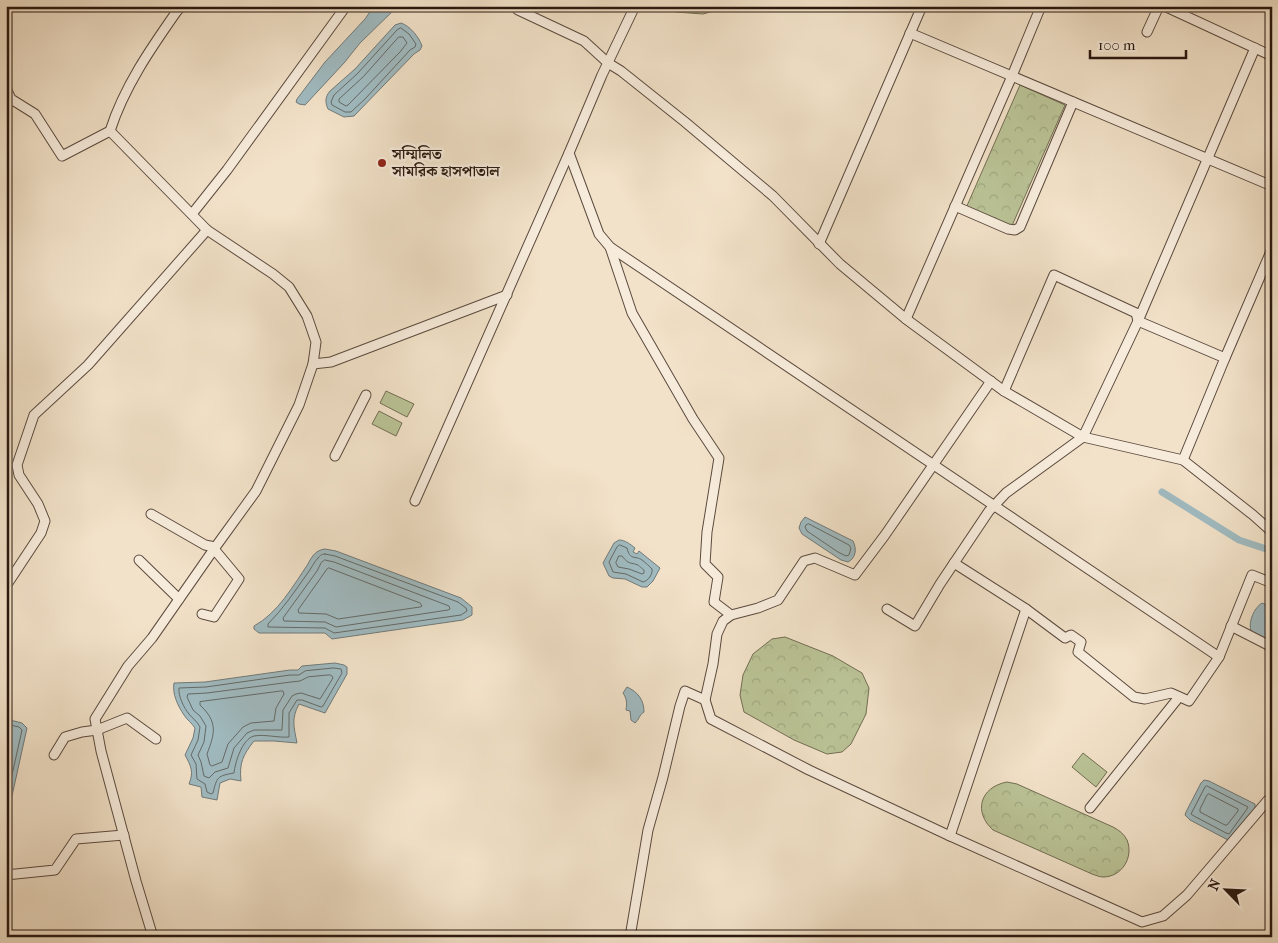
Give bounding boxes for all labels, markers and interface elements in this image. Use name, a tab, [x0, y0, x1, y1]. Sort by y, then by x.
scale bar	[1090, 28, 1187, 60]
text: 100 m	[1098, 36, 1136, 54]
place label: সম্মিলিত সামরিক হাসপাতাল	[391, 145, 500, 180]
marker: সম্মিলিত সামরিক হাসপাতাল	[376, 157, 388, 169]
north arrow	[1200, 866, 1250, 916]
text: N	[1205, 876, 1225, 893]

